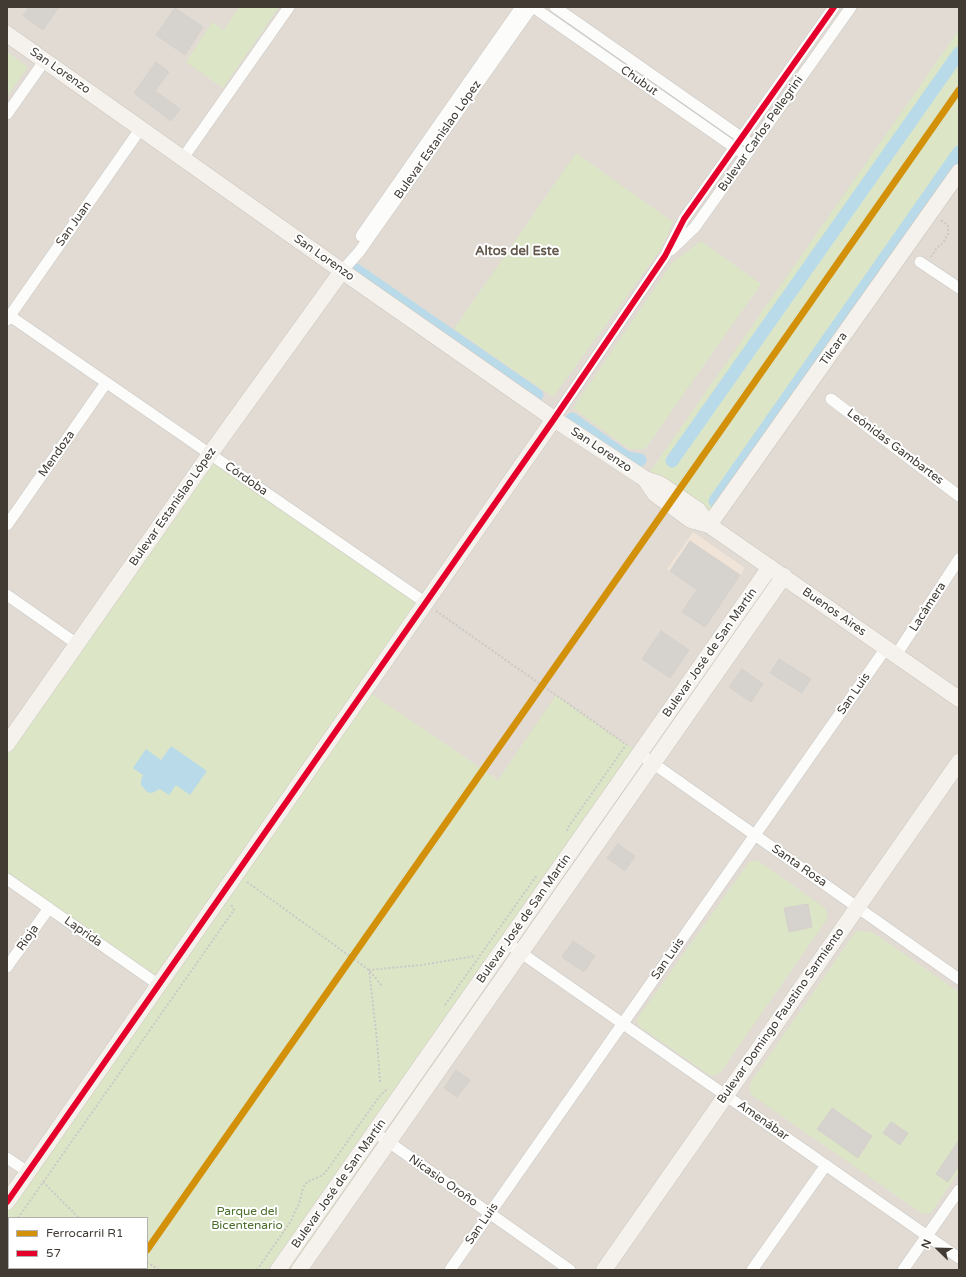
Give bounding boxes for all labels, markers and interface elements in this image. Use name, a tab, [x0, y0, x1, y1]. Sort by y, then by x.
street label: San Lorenzo	[27, 45, 93, 97]
street label: Chubut	[618, 63, 660, 99]
street label: Bulevar Carlos Pellegrini	[716, 73, 806, 195]
street label: Bulevar Estanislao López	[392, 78, 484, 202]
street label: San Juan	[53, 199, 95, 249]
street label: San Lorenzo	[291, 232, 357, 284]
district label: Altos del Este	[475, 244, 559, 260]
street label: Tilcara	[817, 329, 851, 369]
street label: Leónidas Gambartes	[844, 406, 946, 488]
street label: San Lorenzo	[568, 424, 634, 476]
street label: Mendoza	[36, 428, 78, 480]
street label: Bulevar Estanislao López	[127, 445, 219, 569]
street label: Córdoba	[222, 459, 270, 499]
street label: Lacámera	[907, 580, 949, 634]
street label: Buenos Aires	[799, 585, 869, 639]
street label: Bulevar José de San Martín	[660, 586, 760, 720]
street label: San Luis	[834, 670, 874, 718]
street label: Santa Rosa	[769, 842, 829, 890]
street label: Bulevar José de San Martín	[474, 852, 574, 986]
street label: Laprida	[61, 914, 105, 950]
street label: Rioja	[14, 922, 42, 954]
street label: Bulevar Domingo Faustino Sarmiento	[715, 925, 847, 1107]
street label: San Luis	[648, 935, 688, 983]
street label: Amenábar	[734, 1098, 792, 1144]
street label: Bulevar José de San Martín	[289, 1117, 389, 1251]
street label: Nicasio Oroño	[406, 1152, 480, 1210]
street label: San Luis	[462, 1200, 502, 1248]
park label: Parque del Bicentenario	[211, 1205, 283, 1233]
legend	[8, 1217, 148, 1269]
text: Ferrocarril R1	[46, 1226, 123, 1240]
north arrow	[918, 1229, 958, 1269]
text: N	[919, 1238, 934, 1251]
text: 57	[46, 1246, 61, 1260]

